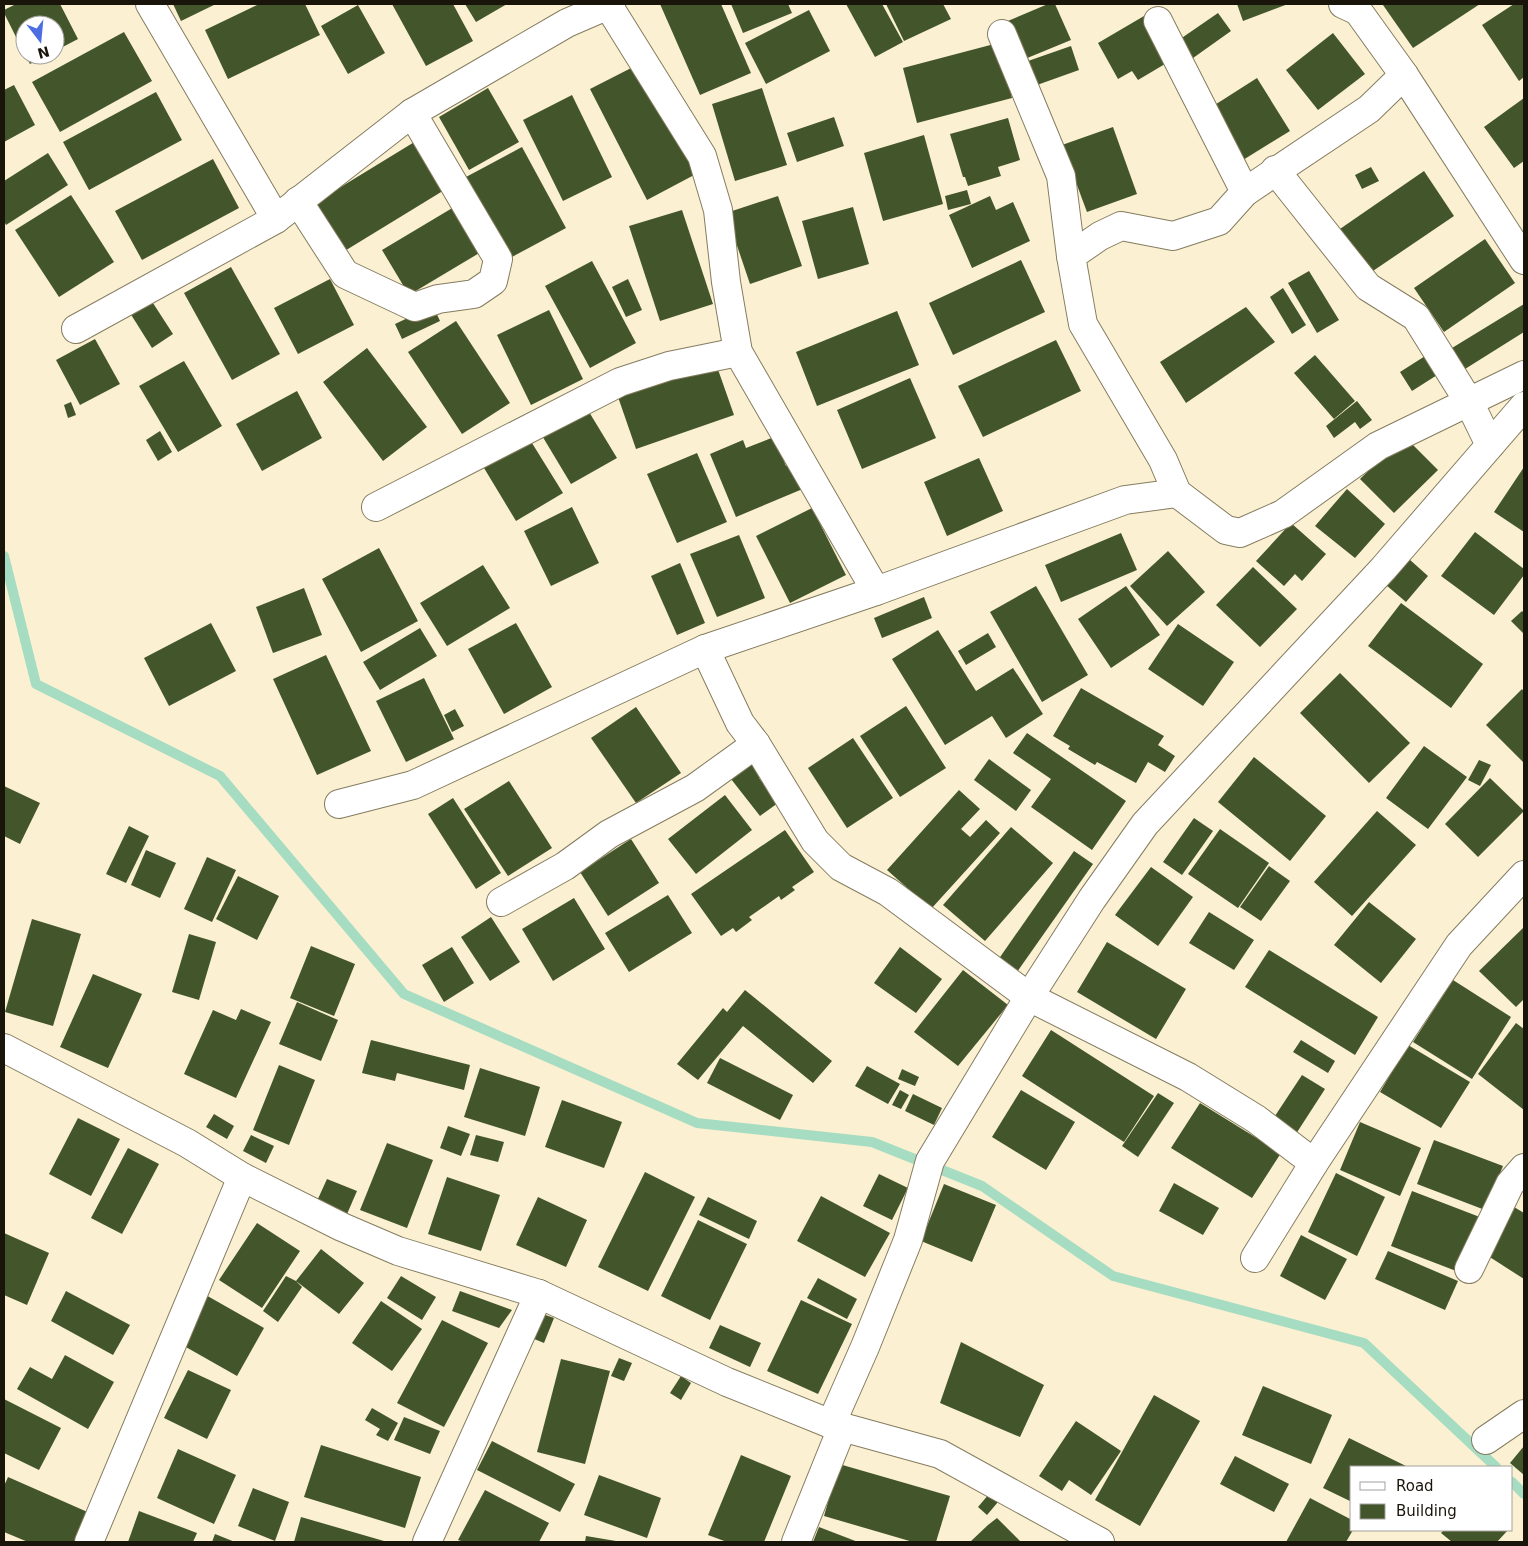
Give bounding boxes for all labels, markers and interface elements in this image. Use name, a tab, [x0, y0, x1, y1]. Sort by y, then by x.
north arrow	[15, 15, 65, 65]
text: N	[36, 43, 51, 62]
legend	[1350, 1466, 1513, 1531]
text: Road	[1396, 1477, 1434, 1495]
text: Building	[1396, 1502, 1457, 1520]

